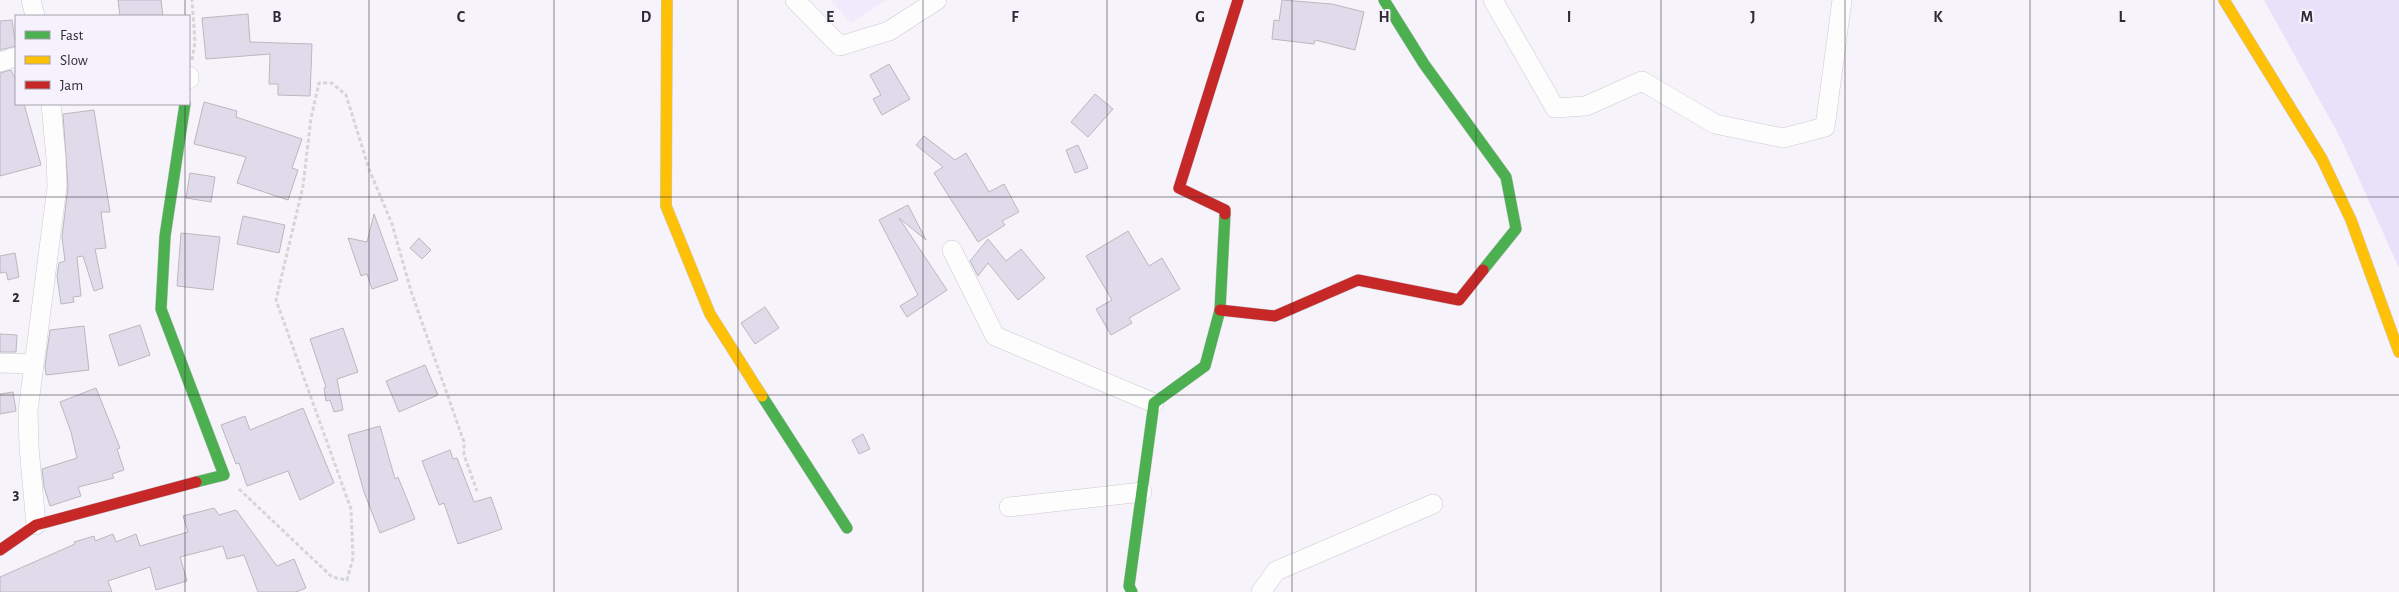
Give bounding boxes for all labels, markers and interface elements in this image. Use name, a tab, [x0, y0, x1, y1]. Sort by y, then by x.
text: B	[272, 9, 282, 25]
text: C	[457, 9, 466, 25]
text: D	[641, 9, 652, 25]
text: E	[826, 9, 834, 25]
text: F	[1011, 9, 1019, 25]
text: G	[1195, 9, 1205, 25]
text: H	[1378, 9, 1390, 25]
text: I	[1567, 9, 1571, 25]
text: J	[1750, 9, 1756, 25]
text: K	[1933, 9, 1943, 25]
text: L	[2119, 9, 2126, 25]
text: M	[2301, 9, 2313, 25]
legend	[15, 15, 190, 105]
text: Fast	[60, 28, 84, 43]
text: Slow	[60, 53, 88, 68]
text: Jam	[60, 78, 83, 93]
text: 2	[12, 289, 20, 305]
text: 3	[13, 486, 20, 502]

